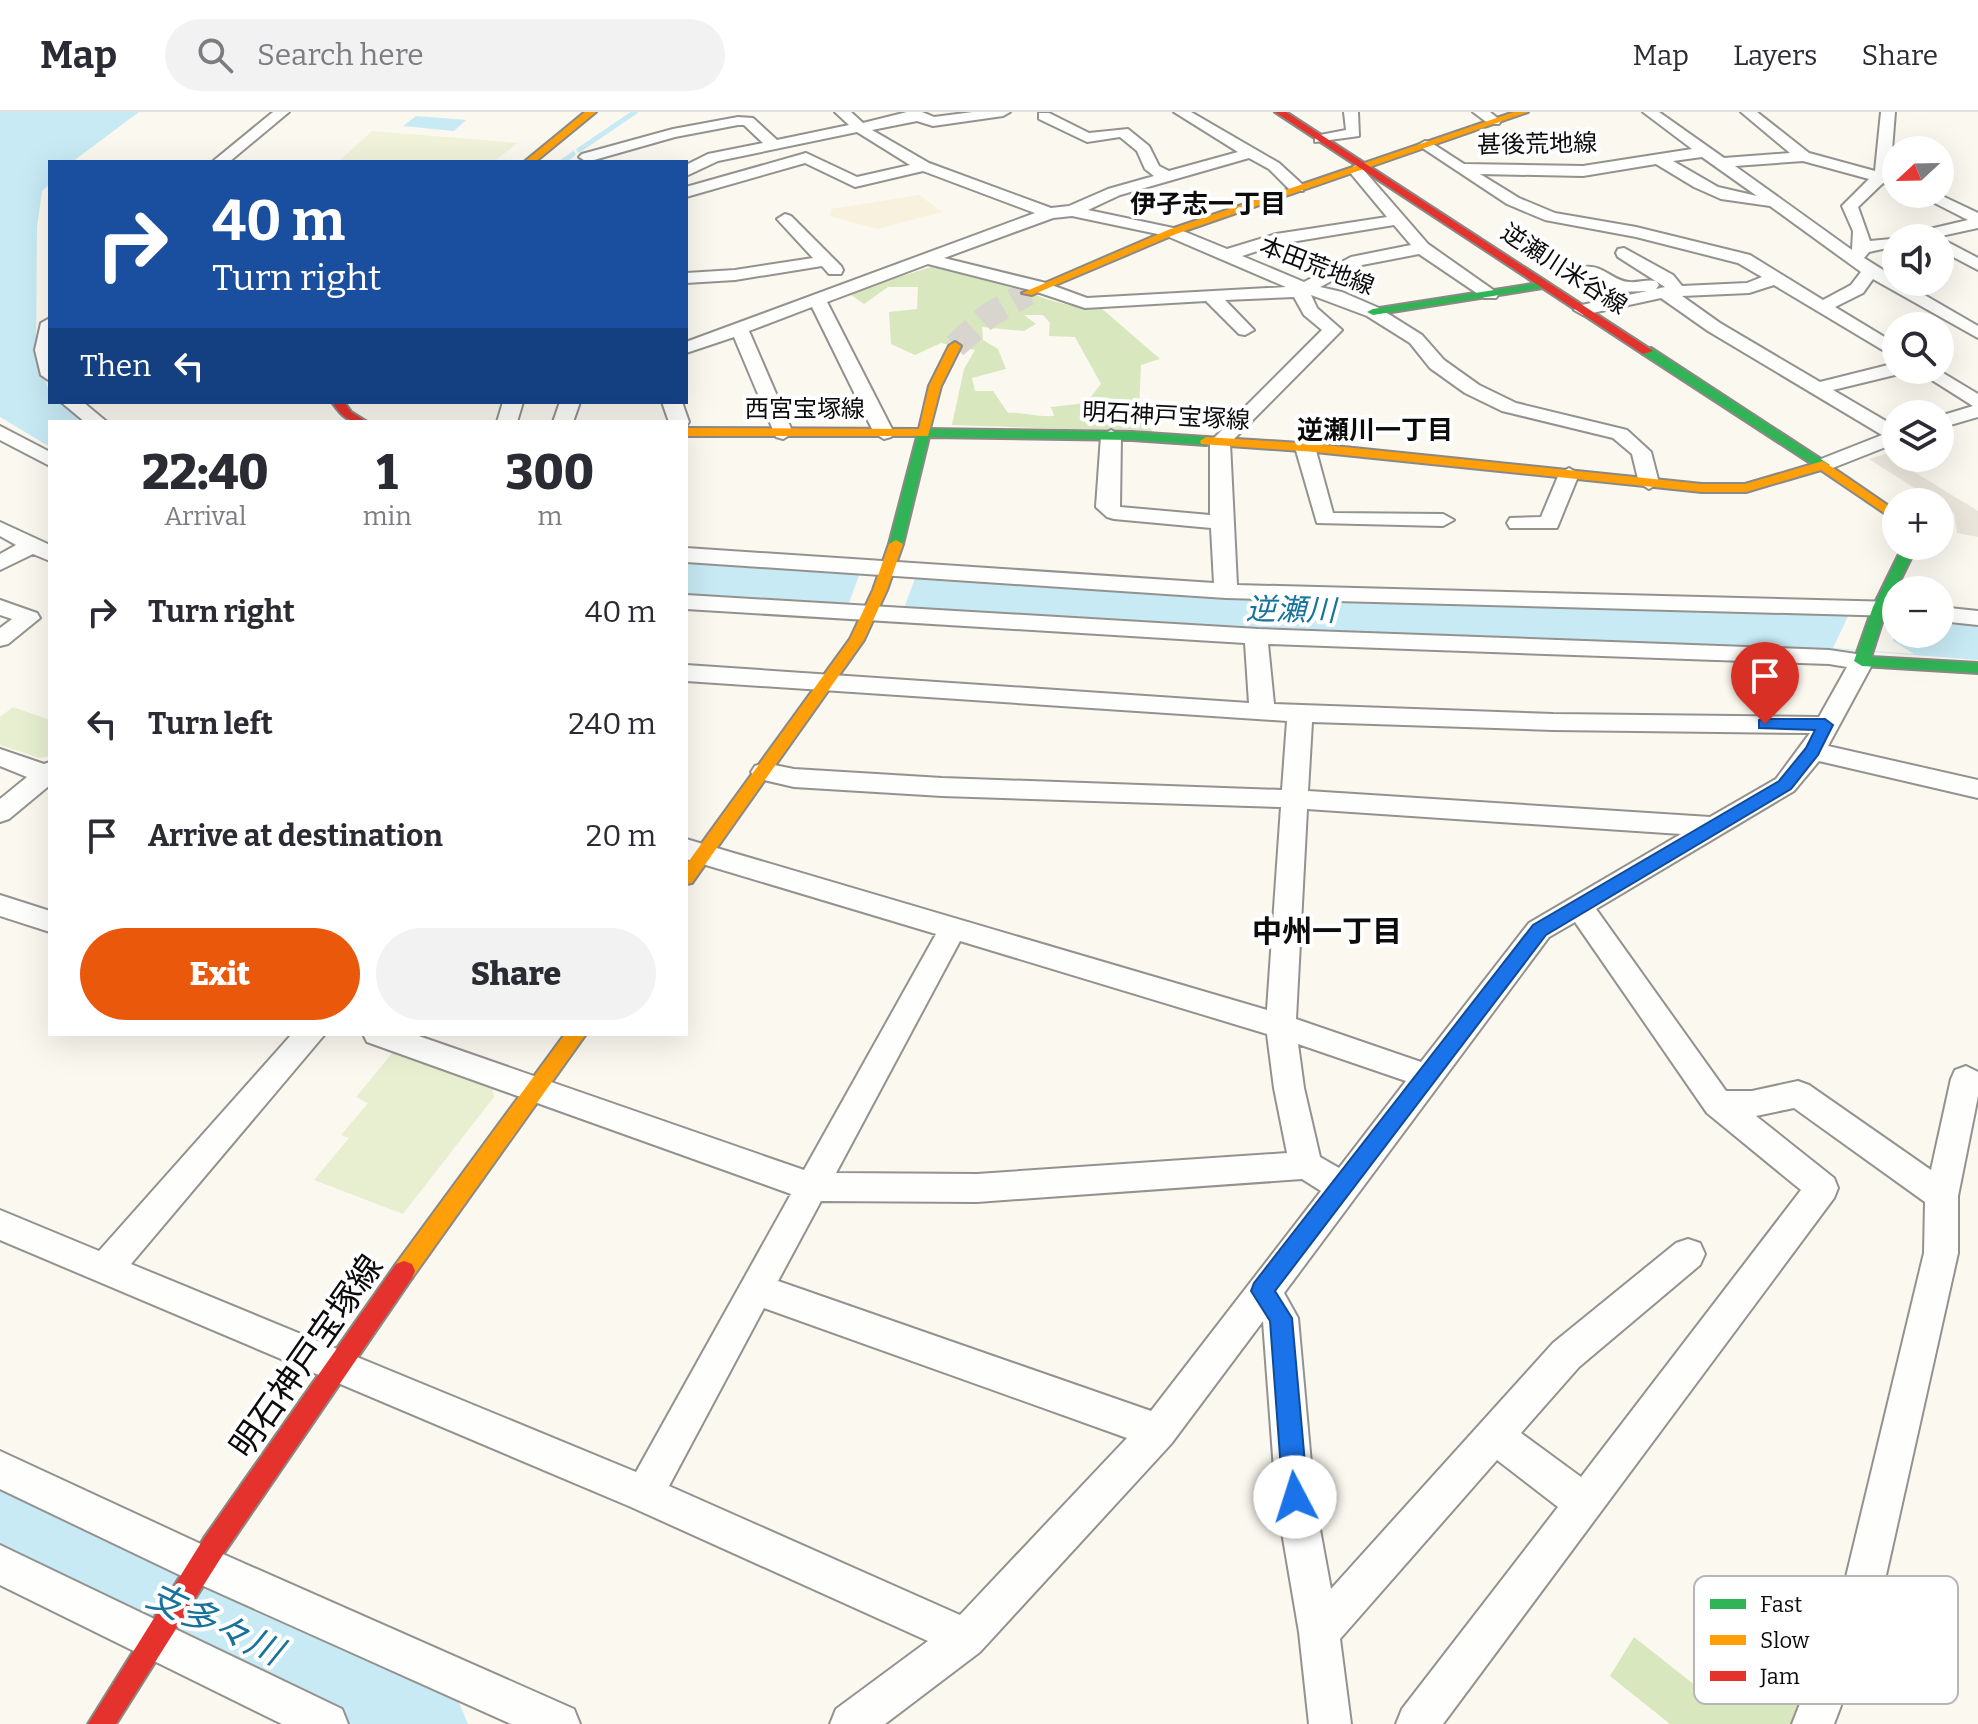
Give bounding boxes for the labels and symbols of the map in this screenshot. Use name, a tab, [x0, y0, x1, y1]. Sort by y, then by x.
street label: 甚後荒地線	[1477, 129, 1597, 159]
north arrow	[1882, 136, 1954, 208]
district label: 伊孑志一丁目	[1130, 189, 1286, 220]
street label: 逆瀬川米谷線	[1496, 218, 1632, 320]
street label: 本田荒地線	[1256, 231, 1378, 301]
street label: 西宮宝塚線	[745, 395, 865, 423]
street label: 明石神戸宝塚線	[1081, 398, 1251, 434]
district label: 逆瀬川一丁目	[1297, 415, 1453, 446]
water label: 逆瀬川	[1246, 591, 1339, 629]
pin	[1731, 642, 1799, 724]
district label: 中州一丁目	[1252, 914, 1402, 950]
street label: 明石神戸宝塚線	[221, 1247, 391, 1466]
position arrow	[1253, 1455, 1337, 1539]
water label: 支多々川	[140, 1574, 293, 1676]
legend	[1694, 1576, 1958, 1704]
text: Fast	[1760, 1591, 1802, 1618]
text: Slow	[1760, 1627, 1810, 1654]
text: Jam	[1759, 1663, 1800, 1690]

